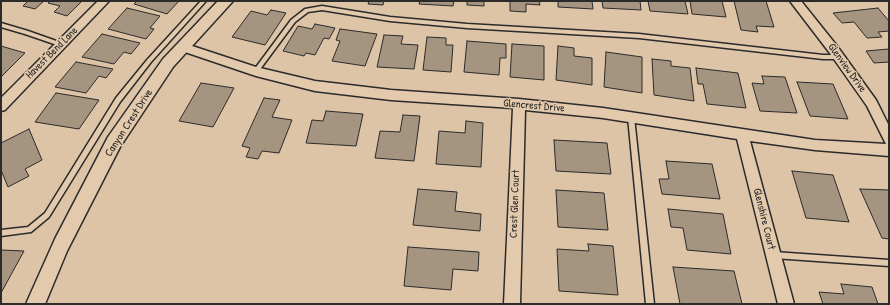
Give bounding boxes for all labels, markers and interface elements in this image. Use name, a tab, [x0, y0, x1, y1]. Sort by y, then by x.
street label: Havest Bend Lane	[23, 24, 81, 82]
street label: Glenview Drive	[825, 41, 869, 95]
street label: Canyon Crest Drive	[102, 87, 156, 159]
street label: Glencrest Drive	[503, 97, 565, 115]
street label: Crest Glen Court	[507, 170, 523, 238]
street label: Glenshire Court	[750, 187, 778, 251]

